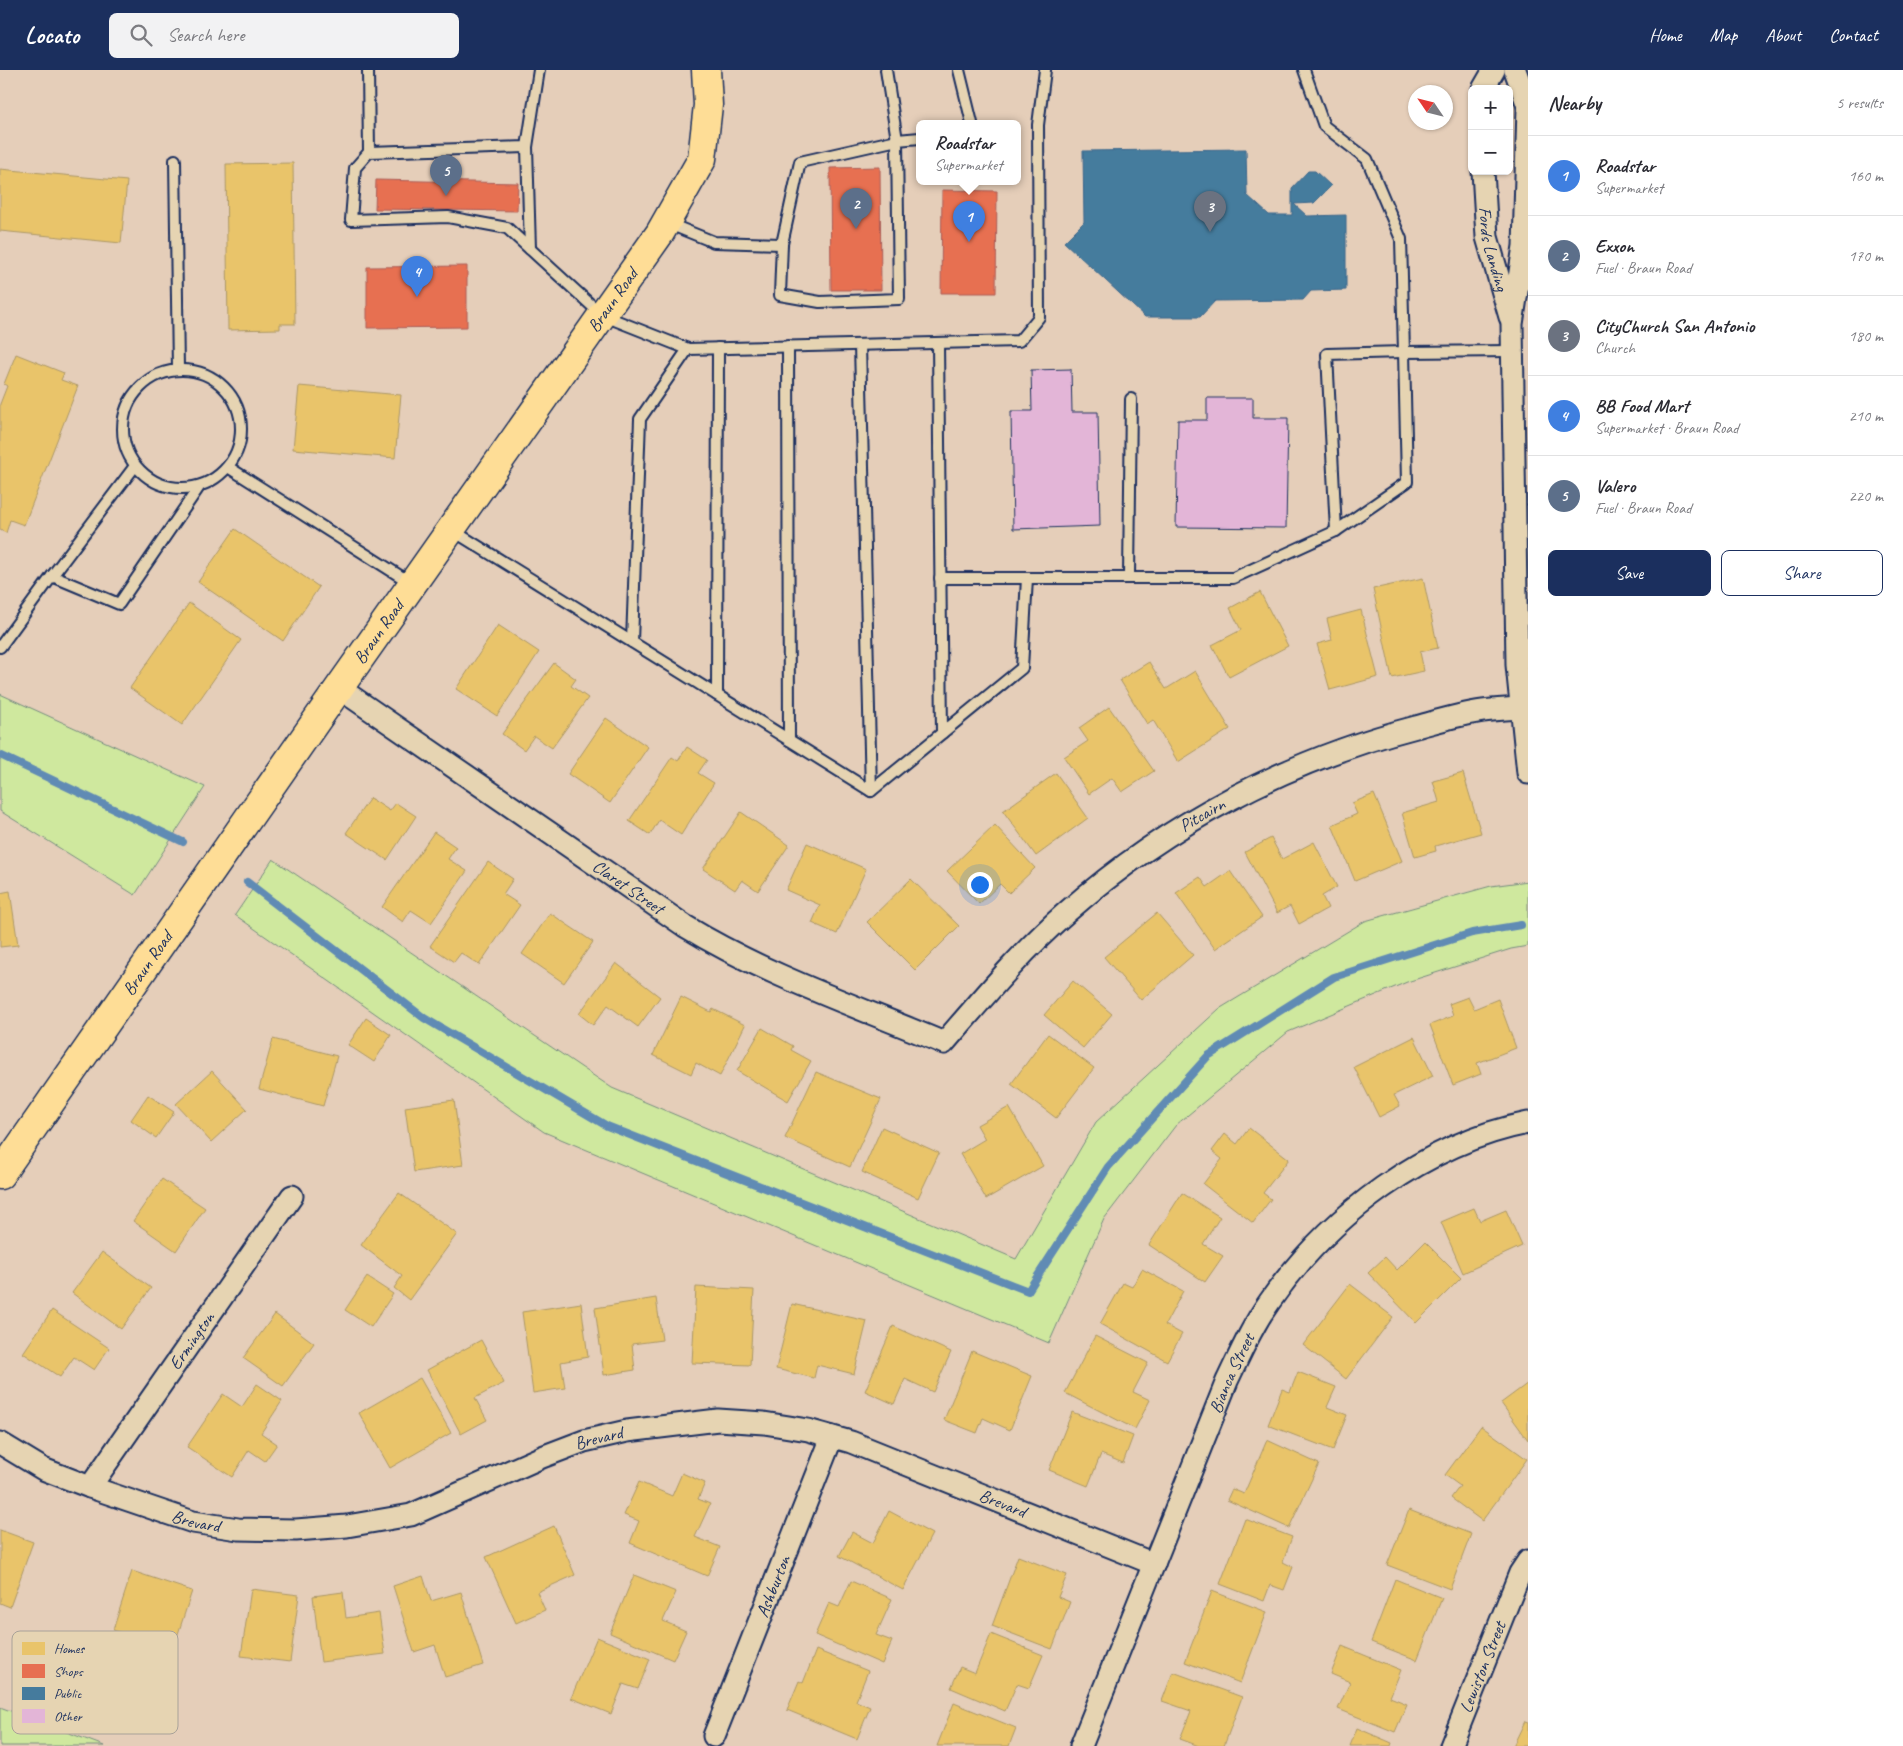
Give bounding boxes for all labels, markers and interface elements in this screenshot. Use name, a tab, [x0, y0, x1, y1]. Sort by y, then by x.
search box	[109, 13, 459, 58]
text: Locato	[25, 20, 79, 50]
icon: search	[127, 21, 155, 49]
text: Search here	[167, 23, 245, 47]
text: Home	[1649, 24, 1682, 46]
text: Map	[1710, 24, 1737, 46]
text: About	[1765, 24, 1801, 46]
text: Contact	[1829, 24, 1878, 46]
north arrow	[1408, 85, 1453, 130]
map controls	[1468, 85, 1513, 175]
button: +	[1468, 85, 1513, 130]
text: Nearby	[1548, 90, 1601, 116]
text: 5 results	[1836, 93, 1883, 113]
popup	[916, 120, 1021, 185]
button: −	[1468, 130, 1513, 175]
text: Roadstar	[934, 131, 995, 155]
text: Roadstar	[1595, 154, 1655, 178]
pin: 5	[430, 155, 462, 196]
text: Supermarket	[934, 155, 1003, 175]
text: 1	[1560, 166, 1568, 186]
text: 160 m	[1849, 166, 1883, 186]
text: Supermarket	[1595, 178, 1663, 198]
pin: 2	[840, 188, 872, 229]
pin: 3	[1194, 191, 1226, 232]
pin: 1	[953, 201, 985, 242]
street label: Fords Landing	[1474, 206, 1513, 295]
text: Exxon	[1595, 234, 1634, 258]
text: 2	[1560, 246, 1568, 266]
text: 170 m	[1849, 246, 1883, 266]
pin: 4	[401, 256, 433, 297]
text: Fuel · Braun Road	[1595, 258, 1692, 278]
street label: Braun Road	[583, 262, 644, 336]
text: CityChurch San Antonio	[1595, 314, 1754, 338]
text: 3	[1560, 326, 1568, 346]
text: 180 m	[1849, 326, 1883, 346]
text: Church	[1595, 338, 1635, 358]
text: BB Food Mart	[1595, 394, 1689, 418]
text: 4	[1560, 406, 1568, 426]
text: 210 m	[1849, 406, 1883, 426]
text: Supermarket · Braun Road	[1595, 418, 1739, 438]
text: Valero	[1595, 474, 1635, 498]
text: 5	[1561, 486, 1567, 506]
text: 220 m	[1849, 486, 1883, 506]
text: Fuel · Braun Road	[1595, 498, 1692, 518]
button: Save	[1548, 550, 1711, 596]
button: Share	[1721, 550, 1883, 596]
street label: Braun Road	[349, 593, 410, 668]
street label: Pitcairn	[1175, 793, 1230, 837]
street label: Claret Street	[588, 855, 670, 921]
your location	[967, 872, 993, 898]
street label: Braun Road	[117, 925, 179, 1000]
street label: Ermington	[164, 1307, 220, 1374]
street label: Bianca Street	[1204, 1328, 1260, 1416]
street label: Brevard	[571, 1421, 627, 1455]
street label: Brevard	[976, 1484, 1032, 1523]
street label: Brevard	[169, 1505, 224, 1537]
street label: Ashburton	[751, 1551, 796, 1620]
street label: Lewiston Street	[1454, 1616, 1511, 1716]
legend	[12, 1631, 178, 1734]
text: Homes	[54, 1640, 85, 1657]
text: Shops	[54, 1663, 84, 1680]
text: Public	[54, 1685, 82, 1702]
text: Other	[54, 1708, 83, 1725]

